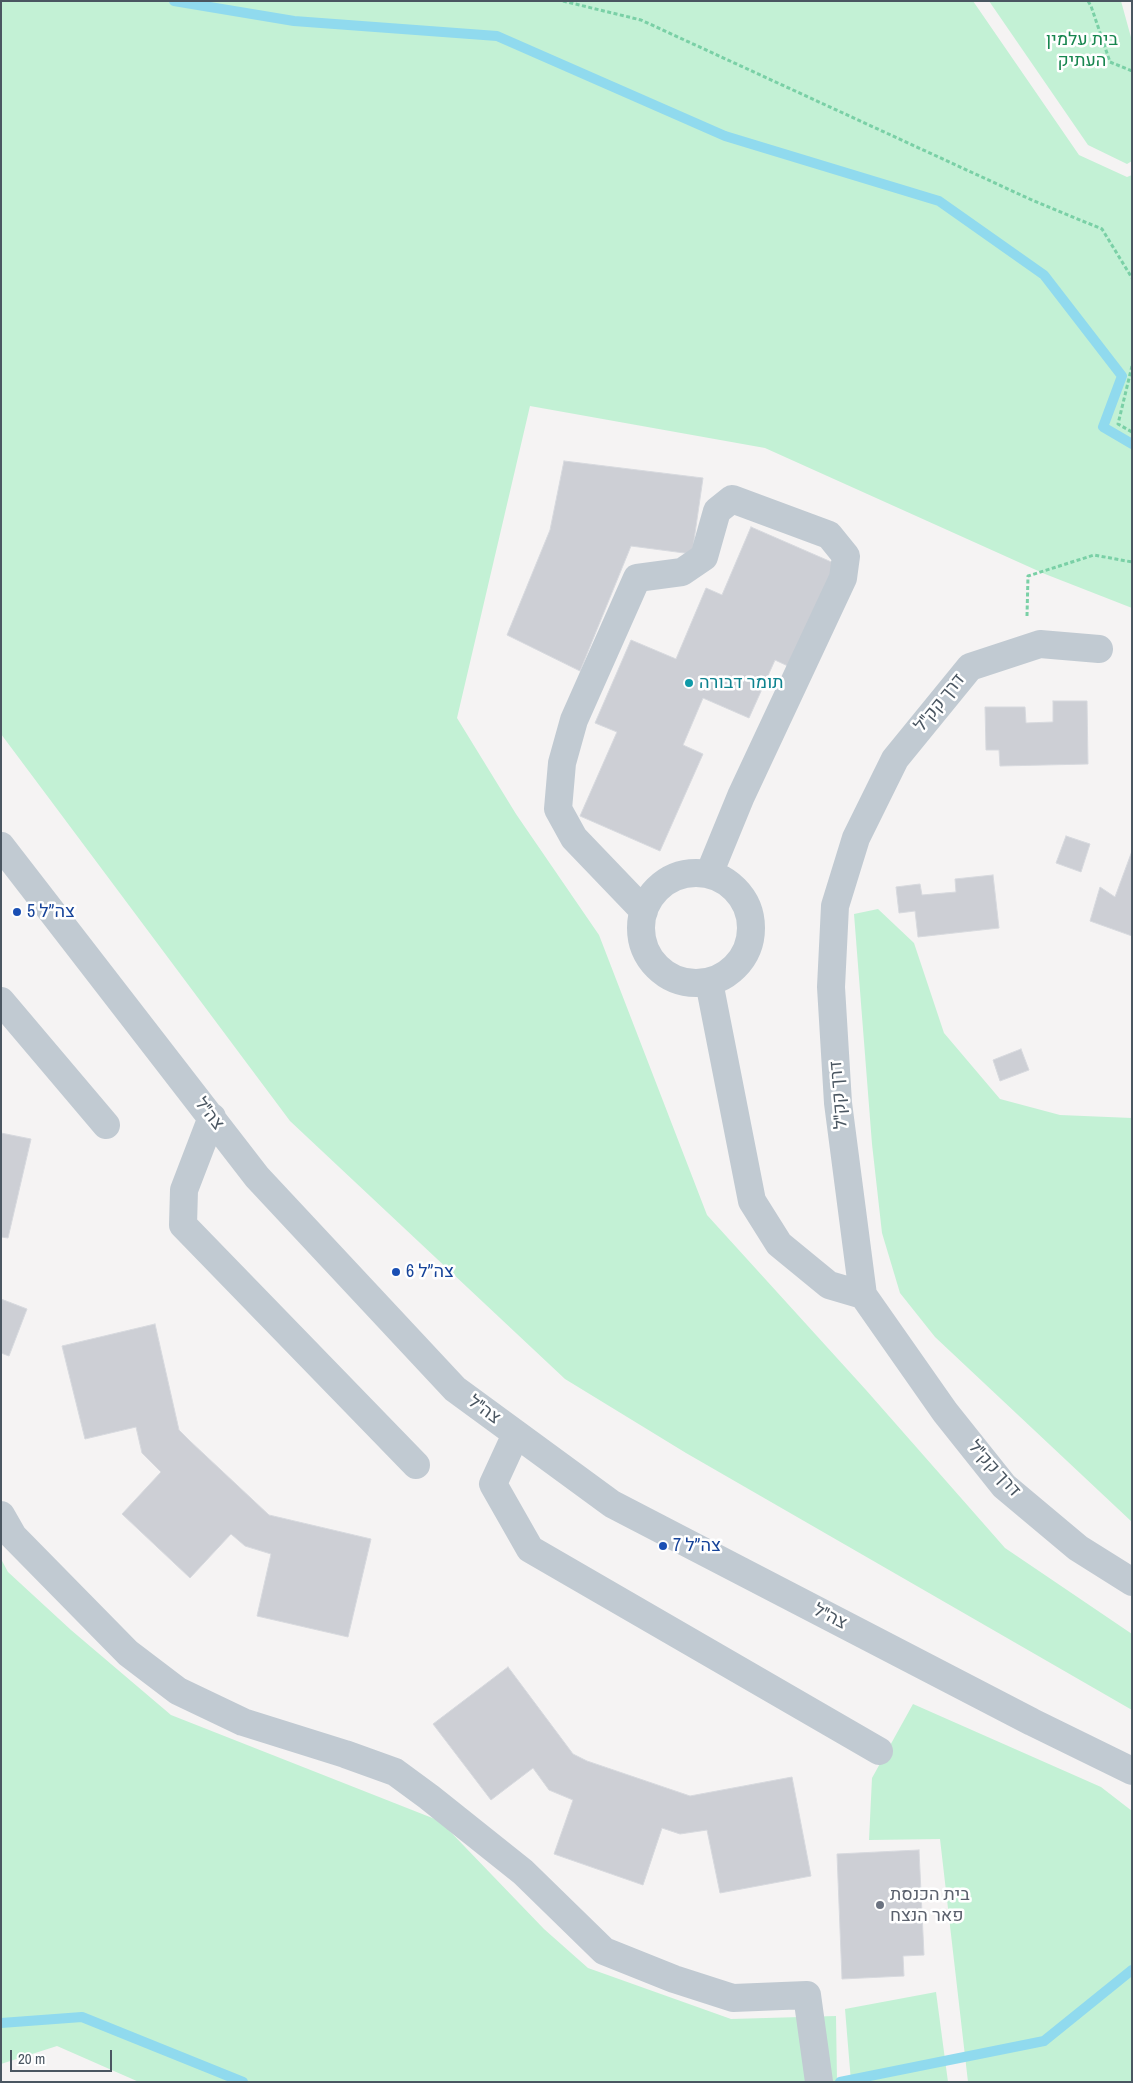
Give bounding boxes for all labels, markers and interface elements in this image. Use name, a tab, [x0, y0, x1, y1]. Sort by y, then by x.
park label: בית עלמין העתיק	[1046, 29, 1118, 72]
street label: דרך קק"ל	[910, 670, 970, 736]
place label: תומר דבורה	[699, 672, 783, 694]
marker: תומר דבורה	[683, 677, 695, 689]
place label: צה״ל 5	[27, 901, 75, 923]
marker: צה״ל 5	[11, 906, 23, 918]
street label: דרך קק"ל	[825, 1060, 853, 1130]
street label: צה"ל	[190, 1094, 228, 1134]
place label: צה״ל 6	[406, 1261, 454, 1283]
marker: צה״ל 6	[390, 1266, 402, 1278]
street label: צה"ל	[464, 1391, 504, 1429]
street label: דרך קק"ל	[963, 1436, 1025, 1502]
place label: צה״ל 7	[673, 1535, 721, 1557]
marker: צה״ל 7	[657, 1540, 669, 1552]
street label: צה"ל	[810, 1599, 850, 1635]
place label: בית הכנסת פאר הנצח	[890, 1884, 970, 1926]
marker: בית הכנסת פאר הנצח	[874, 1899, 886, 1911]
scale bar	[12, 2040, 115, 2072]
text: 20 m	[18, 2048, 45, 2069]

